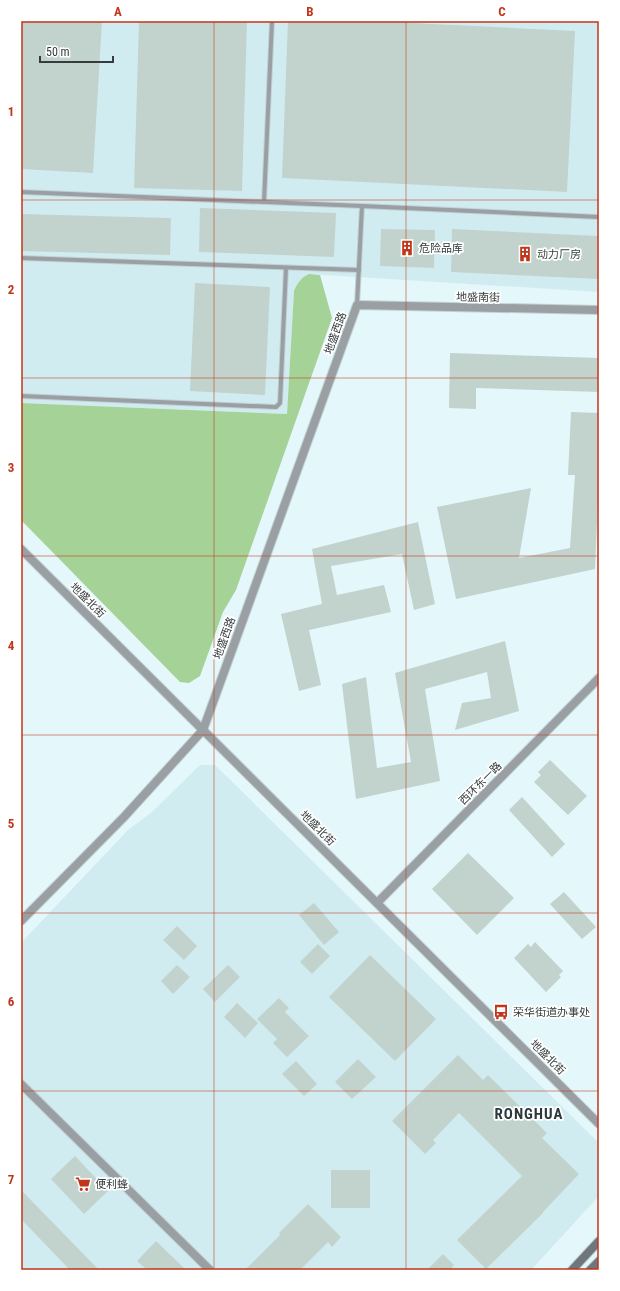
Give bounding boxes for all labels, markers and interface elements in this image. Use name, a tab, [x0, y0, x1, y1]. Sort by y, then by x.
text: A	[114, 4, 122, 19]
text: B	[306, 4, 314, 19]
text: C	[498, 4, 506, 19]
scale bar	[40, 38, 113, 64]
text: 50 m	[46, 45, 70, 59]
text: 1	[8, 104, 14, 119]
building icon: 危险品库	[398, 239, 416, 257]
place label: 危险品库	[419, 242, 463, 255]
building icon: 动力厂房	[516, 245, 534, 263]
place label: 动力厂房	[537, 248, 581, 261]
text: 2	[8, 282, 15, 297]
street label: 地盛南街	[456, 291, 500, 304]
street label: 地盛西路	[322, 310, 349, 356]
text: 3	[8, 460, 14, 475]
street label: 地盛北街	[67, 580, 108, 621]
street label: 地盛西路	[211, 615, 238, 661]
text: 4	[8, 638, 15, 653]
street label: 西环东一路	[456, 759, 504, 807]
street label: 地盛北街	[297, 808, 338, 849]
text: 5	[8, 816, 15, 831]
text: 6	[8, 994, 15, 1009]
bus stop icon: 荣华街道办事处	[492, 1003, 510, 1021]
place label: 荣华街道办事处	[513, 1006, 590, 1019]
street label: 地盛北街	[527, 1037, 568, 1078]
district label: RONGHUA	[495, 1105, 563, 1123]
text: 7	[8, 1172, 15, 1187]
supermarket icon: 便利蜂	[74, 1175, 92, 1193]
place label: 便利蜂	[95, 1178, 128, 1191]

